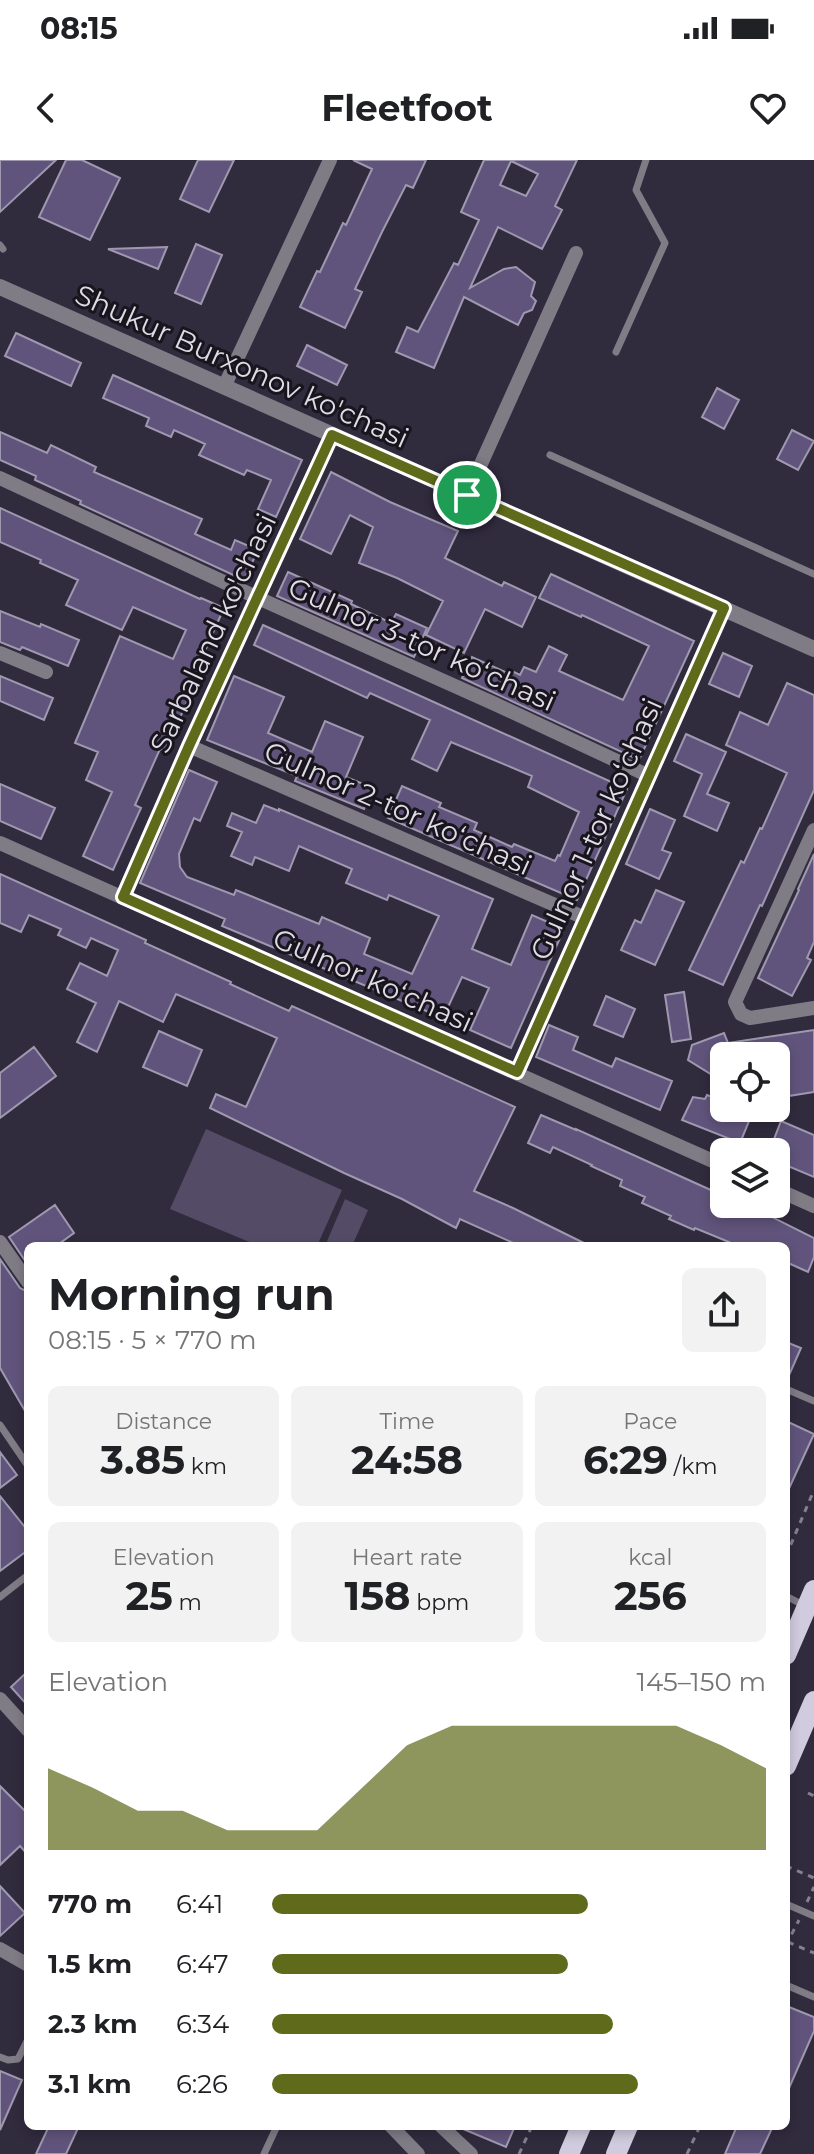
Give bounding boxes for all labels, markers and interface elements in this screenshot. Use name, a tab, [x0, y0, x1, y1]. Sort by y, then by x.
text: 08:15	[40, 10, 118, 47]
icon: back	[24, 86, 68, 130]
text: Fleetfoot	[321, 86, 493, 130]
icon: heart	[746, 86, 790, 130]
street label: Shukur Burxonov ko'chasi	[70, 277, 414, 455]
pin	[433, 461, 501, 529]
icon: arrive	[445, 473, 489, 517]
street label: Sarbaland ko'chasi	[143, 508, 283, 758]
street label: Gulnor 3-tor koʻchasi	[283, 570, 561, 718]
street label: Gulnor 1-tor koʻchasi	[523, 693, 669, 965]
street label: Gulnor 2-tor koʻchasi	[259, 734, 537, 882]
street label: Gulnor koʻchasi	[268, 921, 478, 1039]
map controls	[710, 1042, 790, 1218]
button: locate	[710, 1042, 790, 1122]
button: layers	[710, 1138, 790, 1218]
text: Morning run	[48, 1267, 335, 1321]
button: share	[682, 1268, 766, 1352]
text: 08:15 · 5 × 770 m	[48, 1324, 257, 1356]
text: Distance	[115, 1408, 212, 1435]
text: Time	[379, 1408, 435, 1435]
text: Pace	[623, 1408, 677, 1435]
text: 3.85	[100, 1435, 185, 1484]
text: 24:58	[351, 1435, 463, 1484]
text: 6:29	[583, 1435, 668, 1484]
text: km	[185, 1453, 227, 1480]
text: /km	[668, 1453, 718, 1480]
text: Elevation	[113, 1544, 215, 1571]
text: Heart rate	[352, 1544, 462, 1571]
text: kcal	[628, 1544, 672, 1571]
text: 25	[125, 1571, 173, 1620]
text: 158	[345, 1571, 410, 1620]
text: 256	[614, 1571, 687, 1620]
text: m	[173, 1589, 202, 1616]
text: bpm	[410, 1589, 469, 1616]
text: Elevation	[48, 1666, 168, 1698]
text: 145–150 m	[637, 1666, 766, 1698]
text: 770 m	[48, 1888, 132, 1920]
text: 6:41	[176, 1888, 223, 1920]
text: 1.5 km	[48, 1948, 132, 1980]
text: 6:47	[176, 1948, 229, 1980]
text: 2.3 km	[48, 2008, 138, 2040]
text: 6:34	[176, 2008, 229, 2040]
text: 3.1 km	[48, 2068, 132, 2100]
text: 6:26	[176, 2068, 228, 2100]

